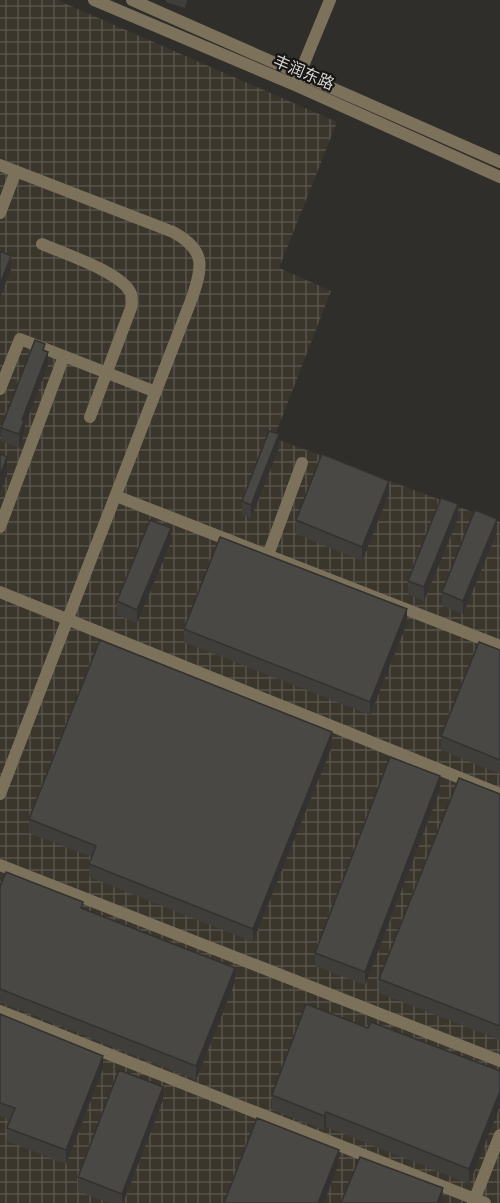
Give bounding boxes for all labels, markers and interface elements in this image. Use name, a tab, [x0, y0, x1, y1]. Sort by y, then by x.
street label: 丰润东路	[271, 50, 337, 94]

